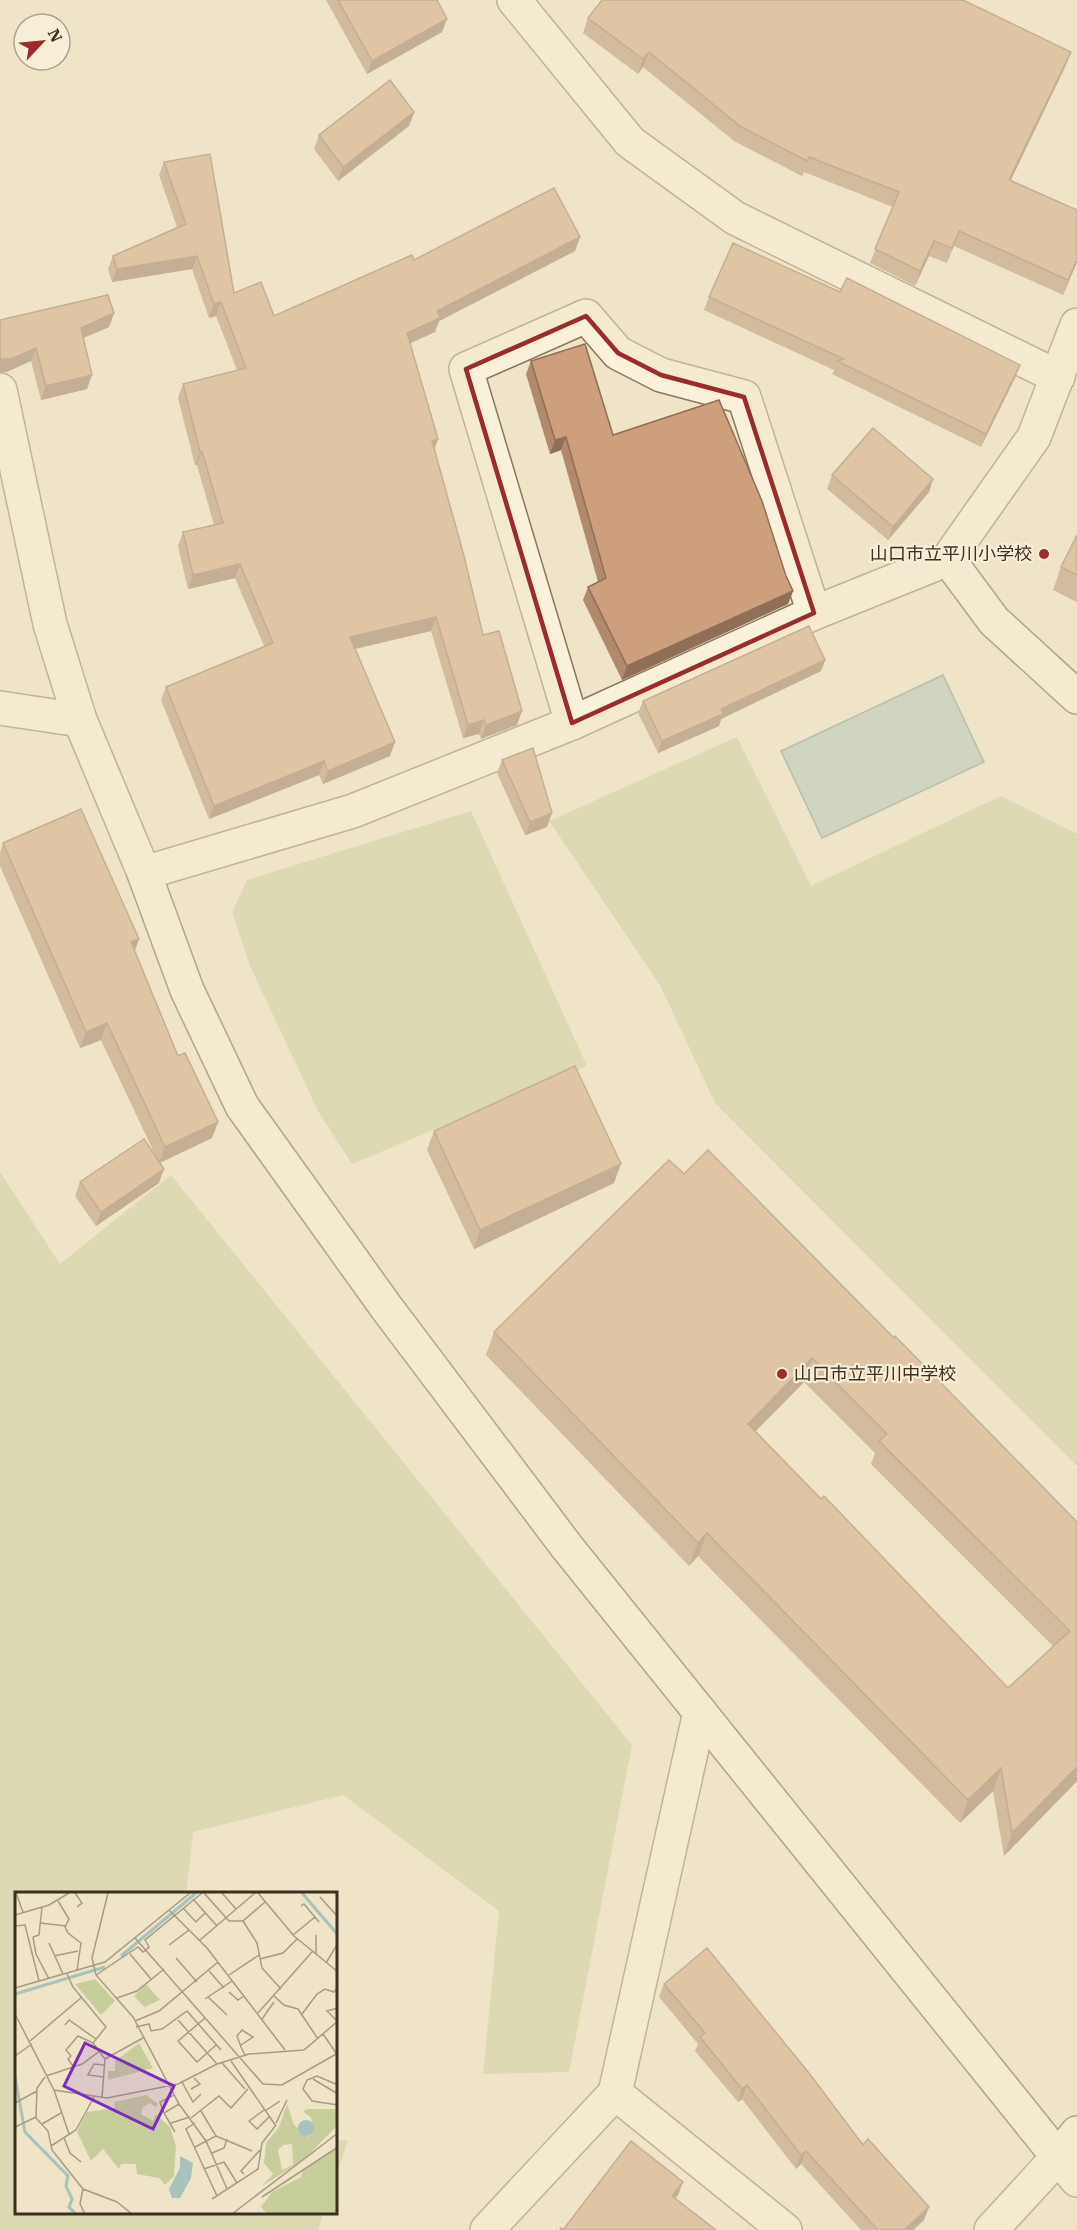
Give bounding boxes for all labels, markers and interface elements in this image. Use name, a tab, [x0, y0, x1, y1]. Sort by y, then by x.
north arrow	[12, 12, 72, 72]
text: N	[44, 25, 67, 45]
place label: 山口市立平川小学校	[870, 542, 1032, 565]
marker: 山口市立平川小学校	[1037, 547, 1051, 561]
place label: 山口市立平川中学校	[794, 1362, 956, 1385]
marker: 山口市立平川中学校	[775, 1367, 789, 1381]
inset map	[15, 1892, 338, 2215]

